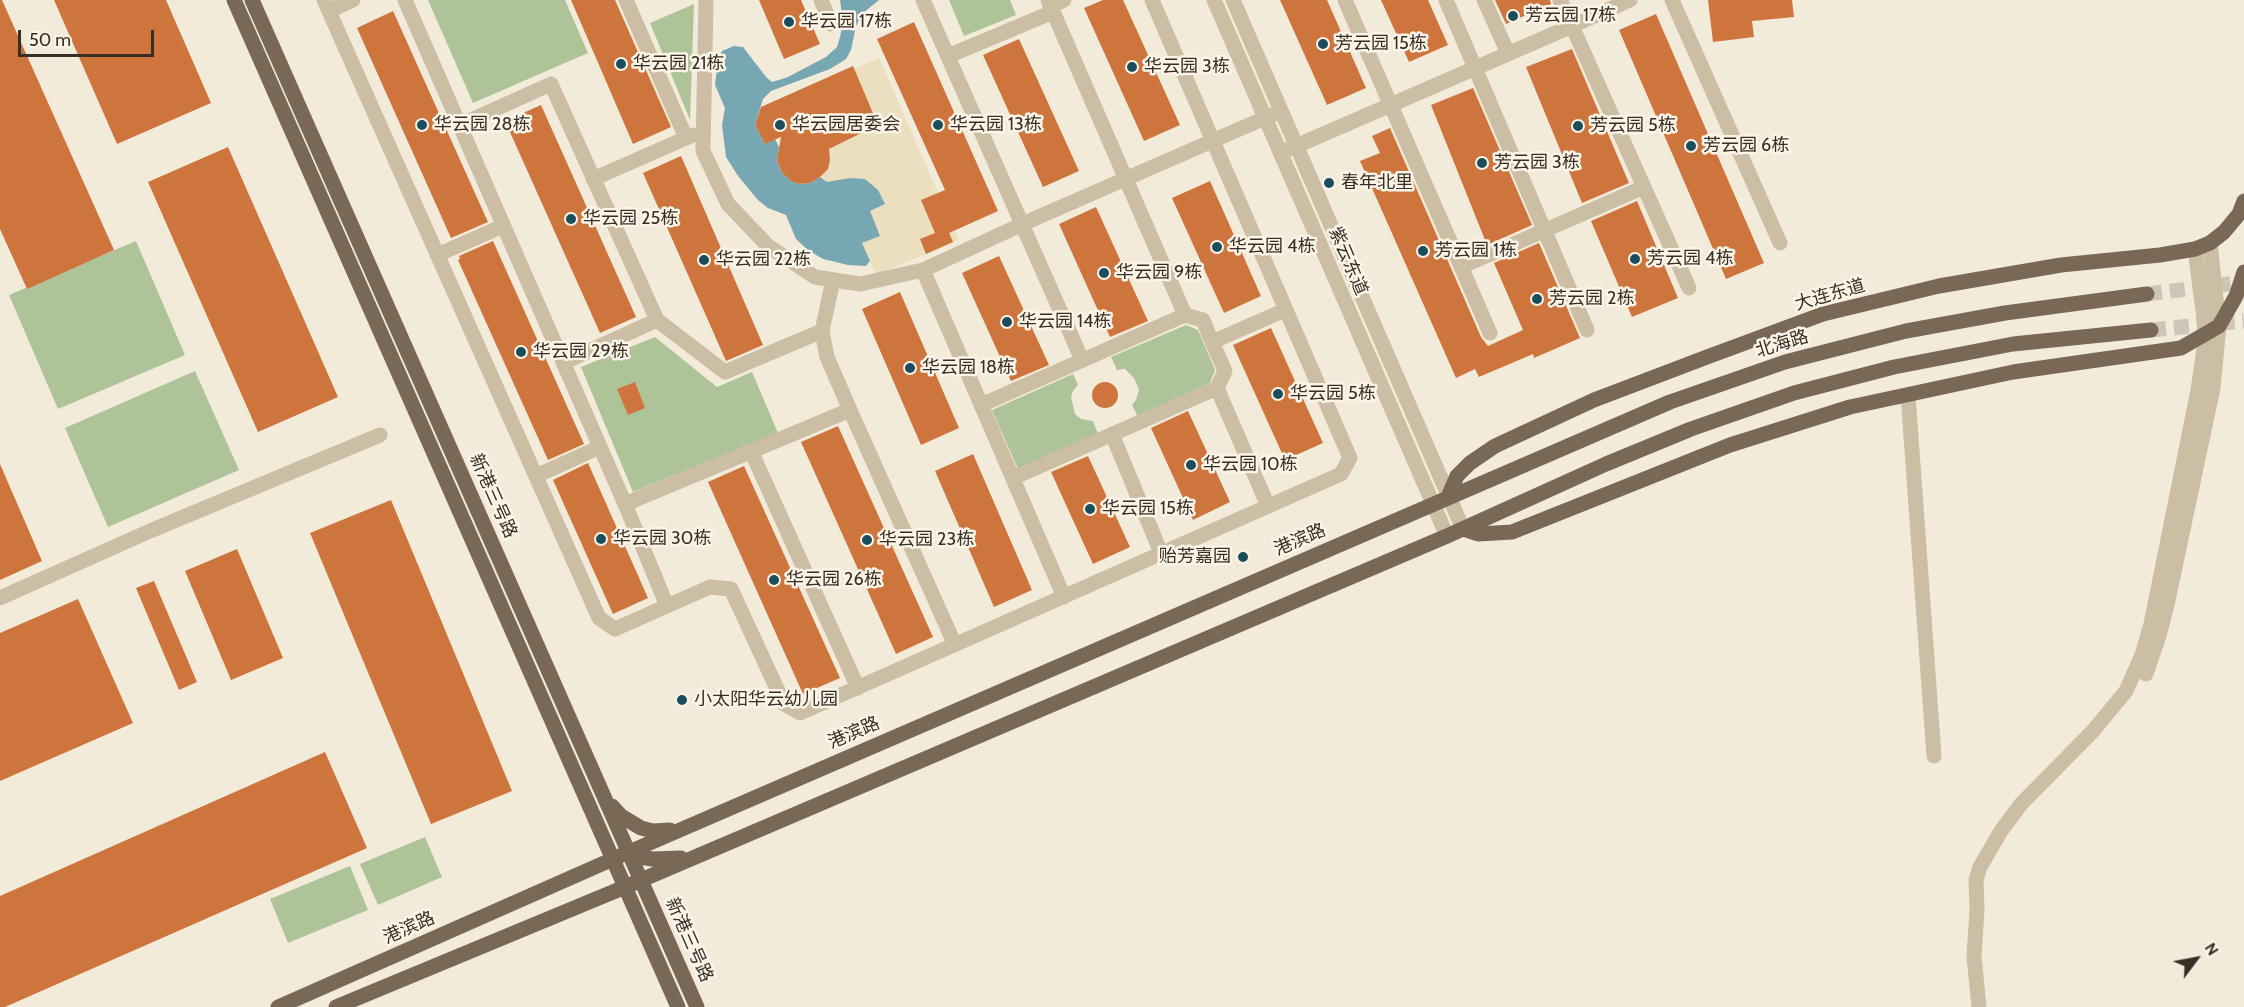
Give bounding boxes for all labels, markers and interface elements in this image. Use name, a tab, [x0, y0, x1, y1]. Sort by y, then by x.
place label: 芳云园 17栋	[1525, 5, 1616, 27]
marker: 芳云园 17栋	[1506, 9, 1520, 23]
place label: 华云园 17栋	[801, 11, 892, 33]
marker: 华云园 17栋	[782, 15, 796, 29]
scale bar	[21, 18, 158, 56]
text: 50 m	[29, 29, 71, 51]
place label: 芳云园 15栋	[1335, 33, 1427, 55]
marker: 芳云园 15栋	[1316, 37, 1330, 51]
place label: 华云园 21栋	[633, 53, 724, 75]
place label: 华云园 3栋	[1144, 56, 1230, 78]
marker: 华云园 21栋	[614, 57, 628, 71]
marker: 华云园 3栋	[1125, 60, 1139, 74]
place label: 华云园 28栋	[434, 114, 530, 136]
place label: 华云园居委会	[792, 114, 900, 136]
place label: 华云园 13栋	[950, 114, 1042, 136]
place label: 芳云园 5栋	[1590, 115, 1676, 137]
marker: 华云园 28栋	[415, 118, 429, 132]
marker: 华云园居委会	[773, 118, 787, 132]
marker: 华云园 13栋	[931, 118, 945, 132]
marker: 芳云园 5栋	[1571, 119, 1585, 133]
place label: 芳云园 6栋	[1703, 135, 1789, 157]
marker: 芳云园 6栋	[1684, 139, 1698, 153]
place label: 芳云园 3栋	[1494, 152, 1580, 174]
marker: 芳云园 3栋	[1475, 156, 1489, 170]
place label: 春年北里	[1341, 172, 1413, 194]
marker: 春年北里	[1322, 176, 1336, 190]
place label: 华云园 25栋	[583, 208, 678, 230]
marker: 华云园 25栋	[564, 212, 578, 226]
street label: 紫云东道	[1324, 224, 1372, 298]
place label: 华云园 4栋	[1229, 236, 1315, 258]
marker: 华云园 4栋	[1210, 240, 1224, 254]
place label: 芳云园 1栋	[1435, 240, 1517, 262]
marker: 芳云园 1栋	[1416, 244, 1430, 258]
place label: 芳云园 4栋	[1647, 248, 1733, 270]
place label: 华云园 22栋	[716, 249, 811, 271]
marker: 芳云园 4栋	[1628, 252, 1642, 266]
marker: 华云园 22栋	[697, 253, 711, 267]
place label: 华云园 9栋	[1116, 262, 1202, 284]
marker: 华云园 9栋	[1097, 266, 1111, 280]
street label: 大连东道	[1792, 275, 1868, 315]
place label: 芳云园 2栋	[1549, 288, 1634, 310]
marker: 芳云园 2栋	[1530, 292, 1544, 306]
place label: 华云园 14栋	[1019, 311, 1111, 333]
marker: 华云园 14栋	[1000, 315, 1014, 329]
street label: 北海路	[1753, 326, 1811, 362]
place label: 华云园 29栋	[533, 341, 629, 363]
marker: 华云园 29栋	[514, 345, 528, 359]
place label: 华云园 18栋	[922, 357, 1015, 379]
marker: 华云园 18栋	[903, 361, 917, 375]
place label: 华云园 5栋	[1290, 383, 1376, 405]
marker: 华云园 5栋	[1271, 387, 1285, 401]
street label: 新港三号路	[465, 450, 521, 542]
place label: 华云园 10栋	[1203, 454, 1297, 476]
marker: 华云园 10栋	[1184, 458, 1198, 472]
place label: 华云园 15栋	[1102, 498, 1194, 520]
marker: 华云园 15栋	[1083, 502, 1097, 516]
street label: 港滨路	[1271, 520, 1329, 560]
place label: 华云园 30栋	[613, 528, 711, 550]
place label: 华云园 23栋	[879, 529, 974, 551]
marker: 华云园 30栋	[594, 532, 608, 546]
marker: 华云园 23栋	[860, 533, 874, 547]
place label: 贻芳嘉园	[1159, 546, 1231, 568]
marker: 贻芳嘉园	[1236, 550, 1250, 564]
place label: 华云园 26栋	[786, 569, 882, 591]
marker: 华云园 26栋	[767, 573, 781, 587]
place label: 小太阳华云幼儿园	[694, 689, 838, 711]
marker: 小太阳华云幼儿园	[675, 693, 689, 707]
street label: 港滨路	[825, 713, 883, 753]
street label: 新港三号路	[661, 894, 717, 986]
street label: 港滨路	[380, 907, 438, 949]
north arrow	[2166, 929, 2226, 989]
text: N	[2201, 939, 2223, 959]

